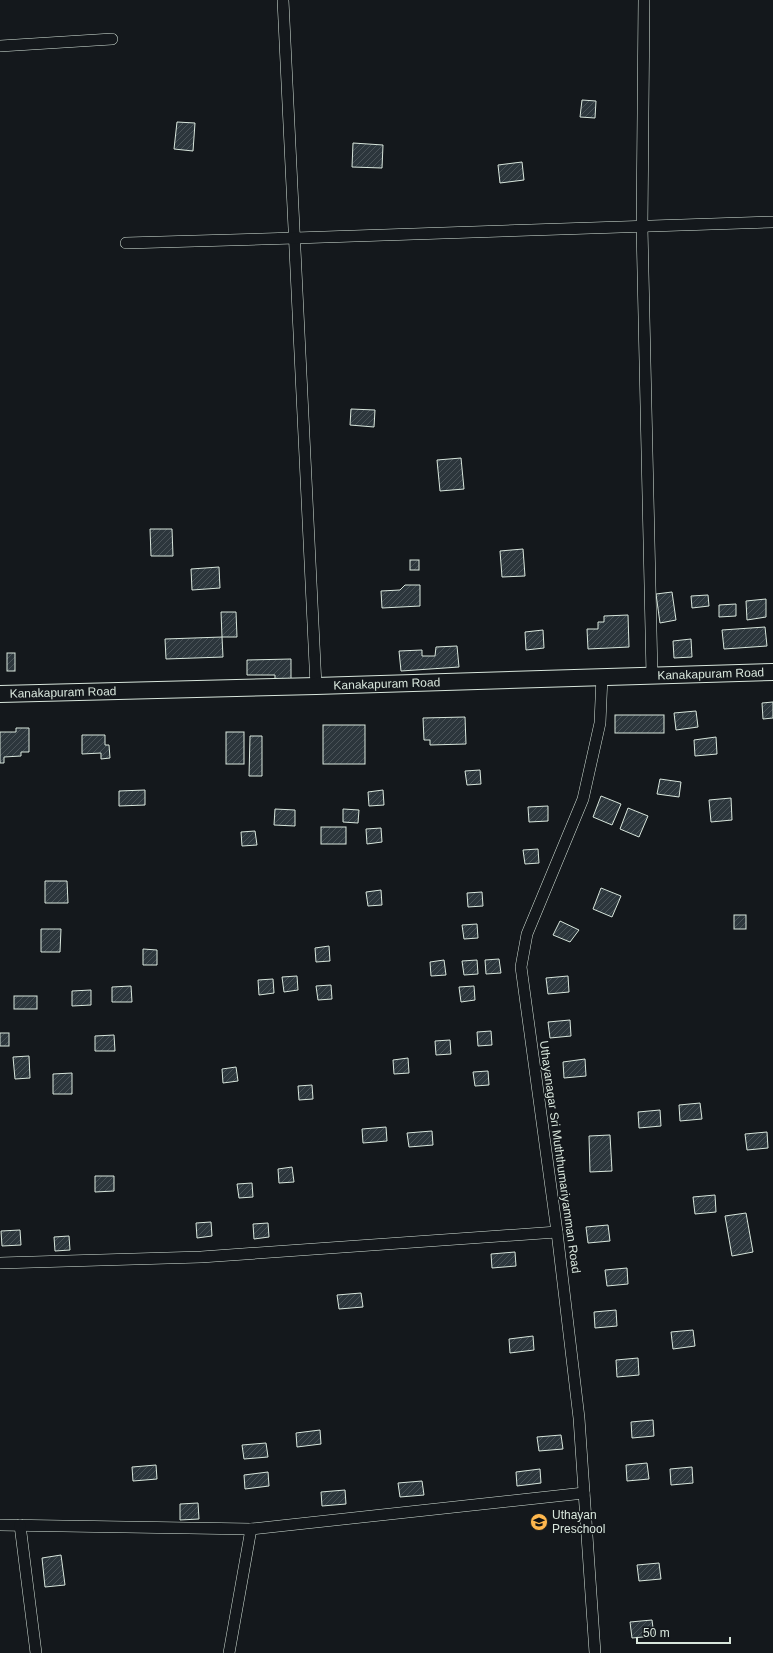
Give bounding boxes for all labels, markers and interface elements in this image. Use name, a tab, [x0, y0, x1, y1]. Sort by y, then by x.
street label: Kanakapuram Road	[657, 665, 764, 683]
street label: Kanakapuram Road	[333, 675, 441, 692]
street label: Kanakapuram Road	[9, 684, 117, 701]
street label: Uthayanagar Sri Muththumariyamman Road	[537, 1040, 583, 1274]
place label: Uthayan Preschool	[552, 1508, 605, 1536]
school or university icon: Uthayan Preschool	[529, 1512, 549, 1532]
scale bar	[637, 1619, 730, 1645]
text: 50 m	[643, 1626, 670, 1640]

